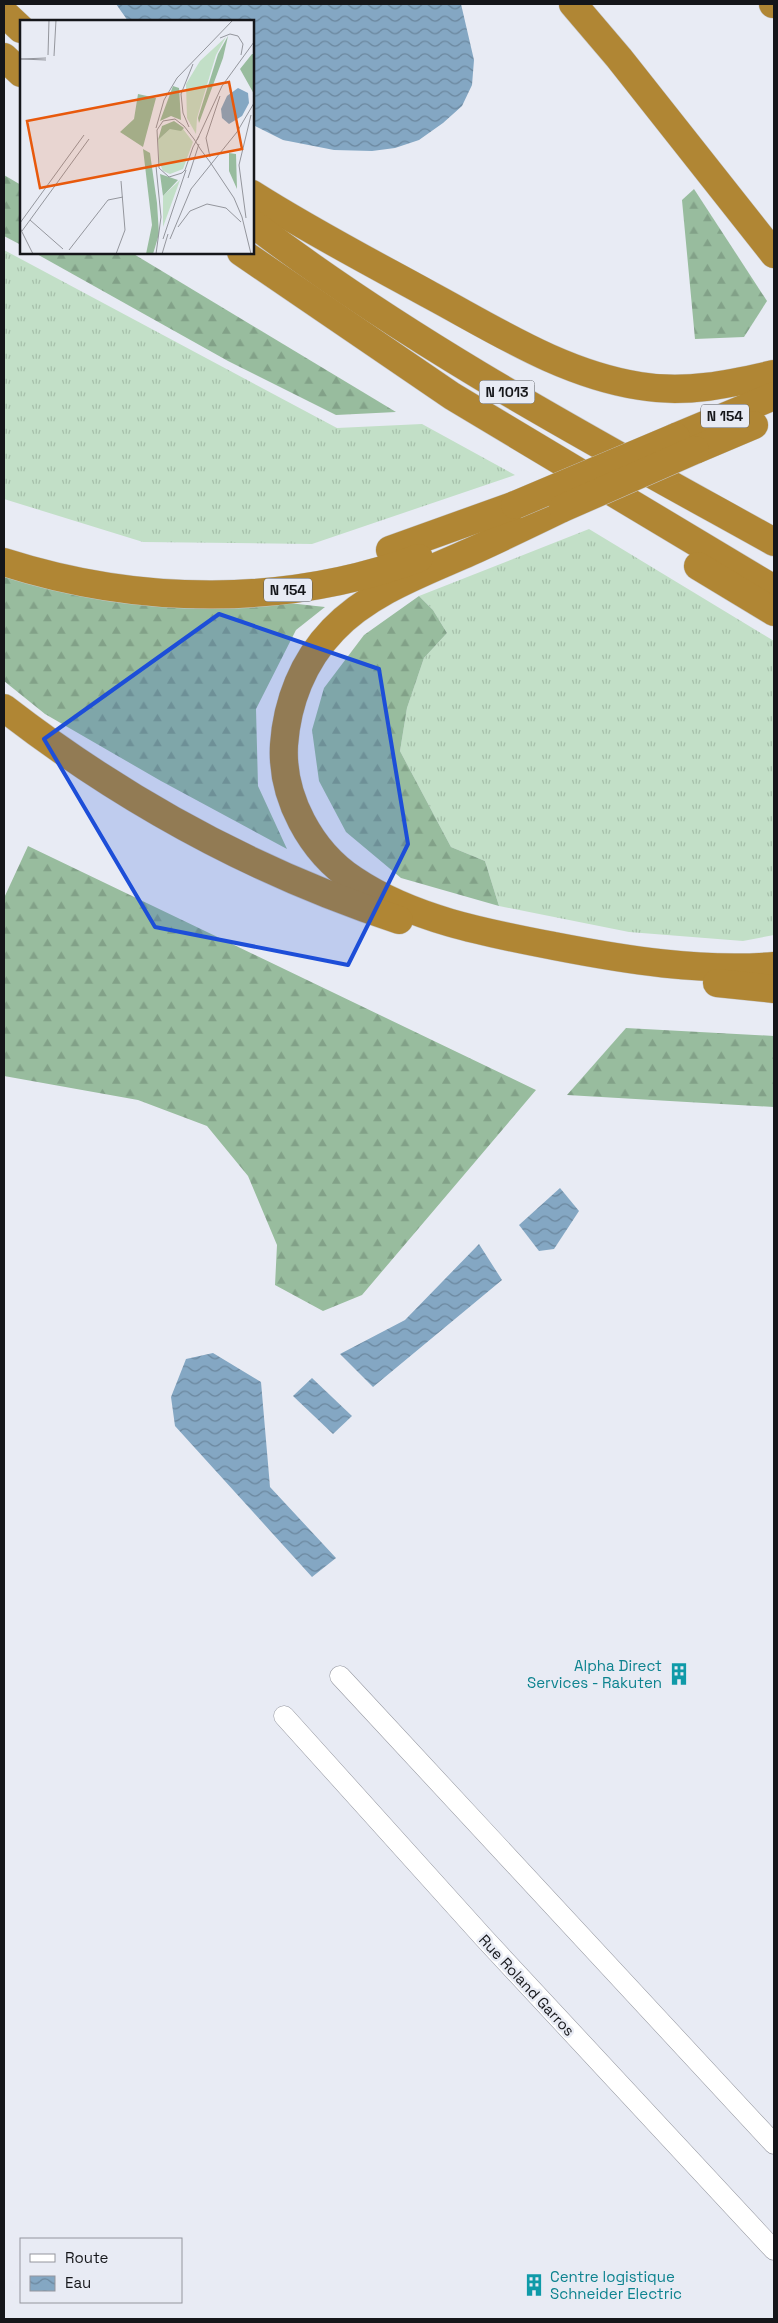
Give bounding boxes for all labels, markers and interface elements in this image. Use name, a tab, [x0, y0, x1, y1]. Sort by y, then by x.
inset map	[20, 20, 254, 254]
road number: N 1013	[480, 381, 534, 404]
road number: N 154	[701, 404, 749, 428]
road number: N 154	[264, 578, 312, 602]
place label: Alpha Direct Services - Rakuten	[527, 1656, 662, 1692]
building icon: Alpha Direct Services - Rakuten	[666, 1661, 692, 1687]
street label: Rue Roland Garros	[475, 1930, 579, 2040]
legend	[20, 2238, 182, 2303]
text: Route	[65, 2248, 109, 2267]
place label: Centre logistique Schneider Electric	[550, 2267, 682, 2303]
building icon: Centre logistique Schneider Electric	[521, 2272, 547, 2298]
text: Eau	[65, 2273, 91, 2292]

